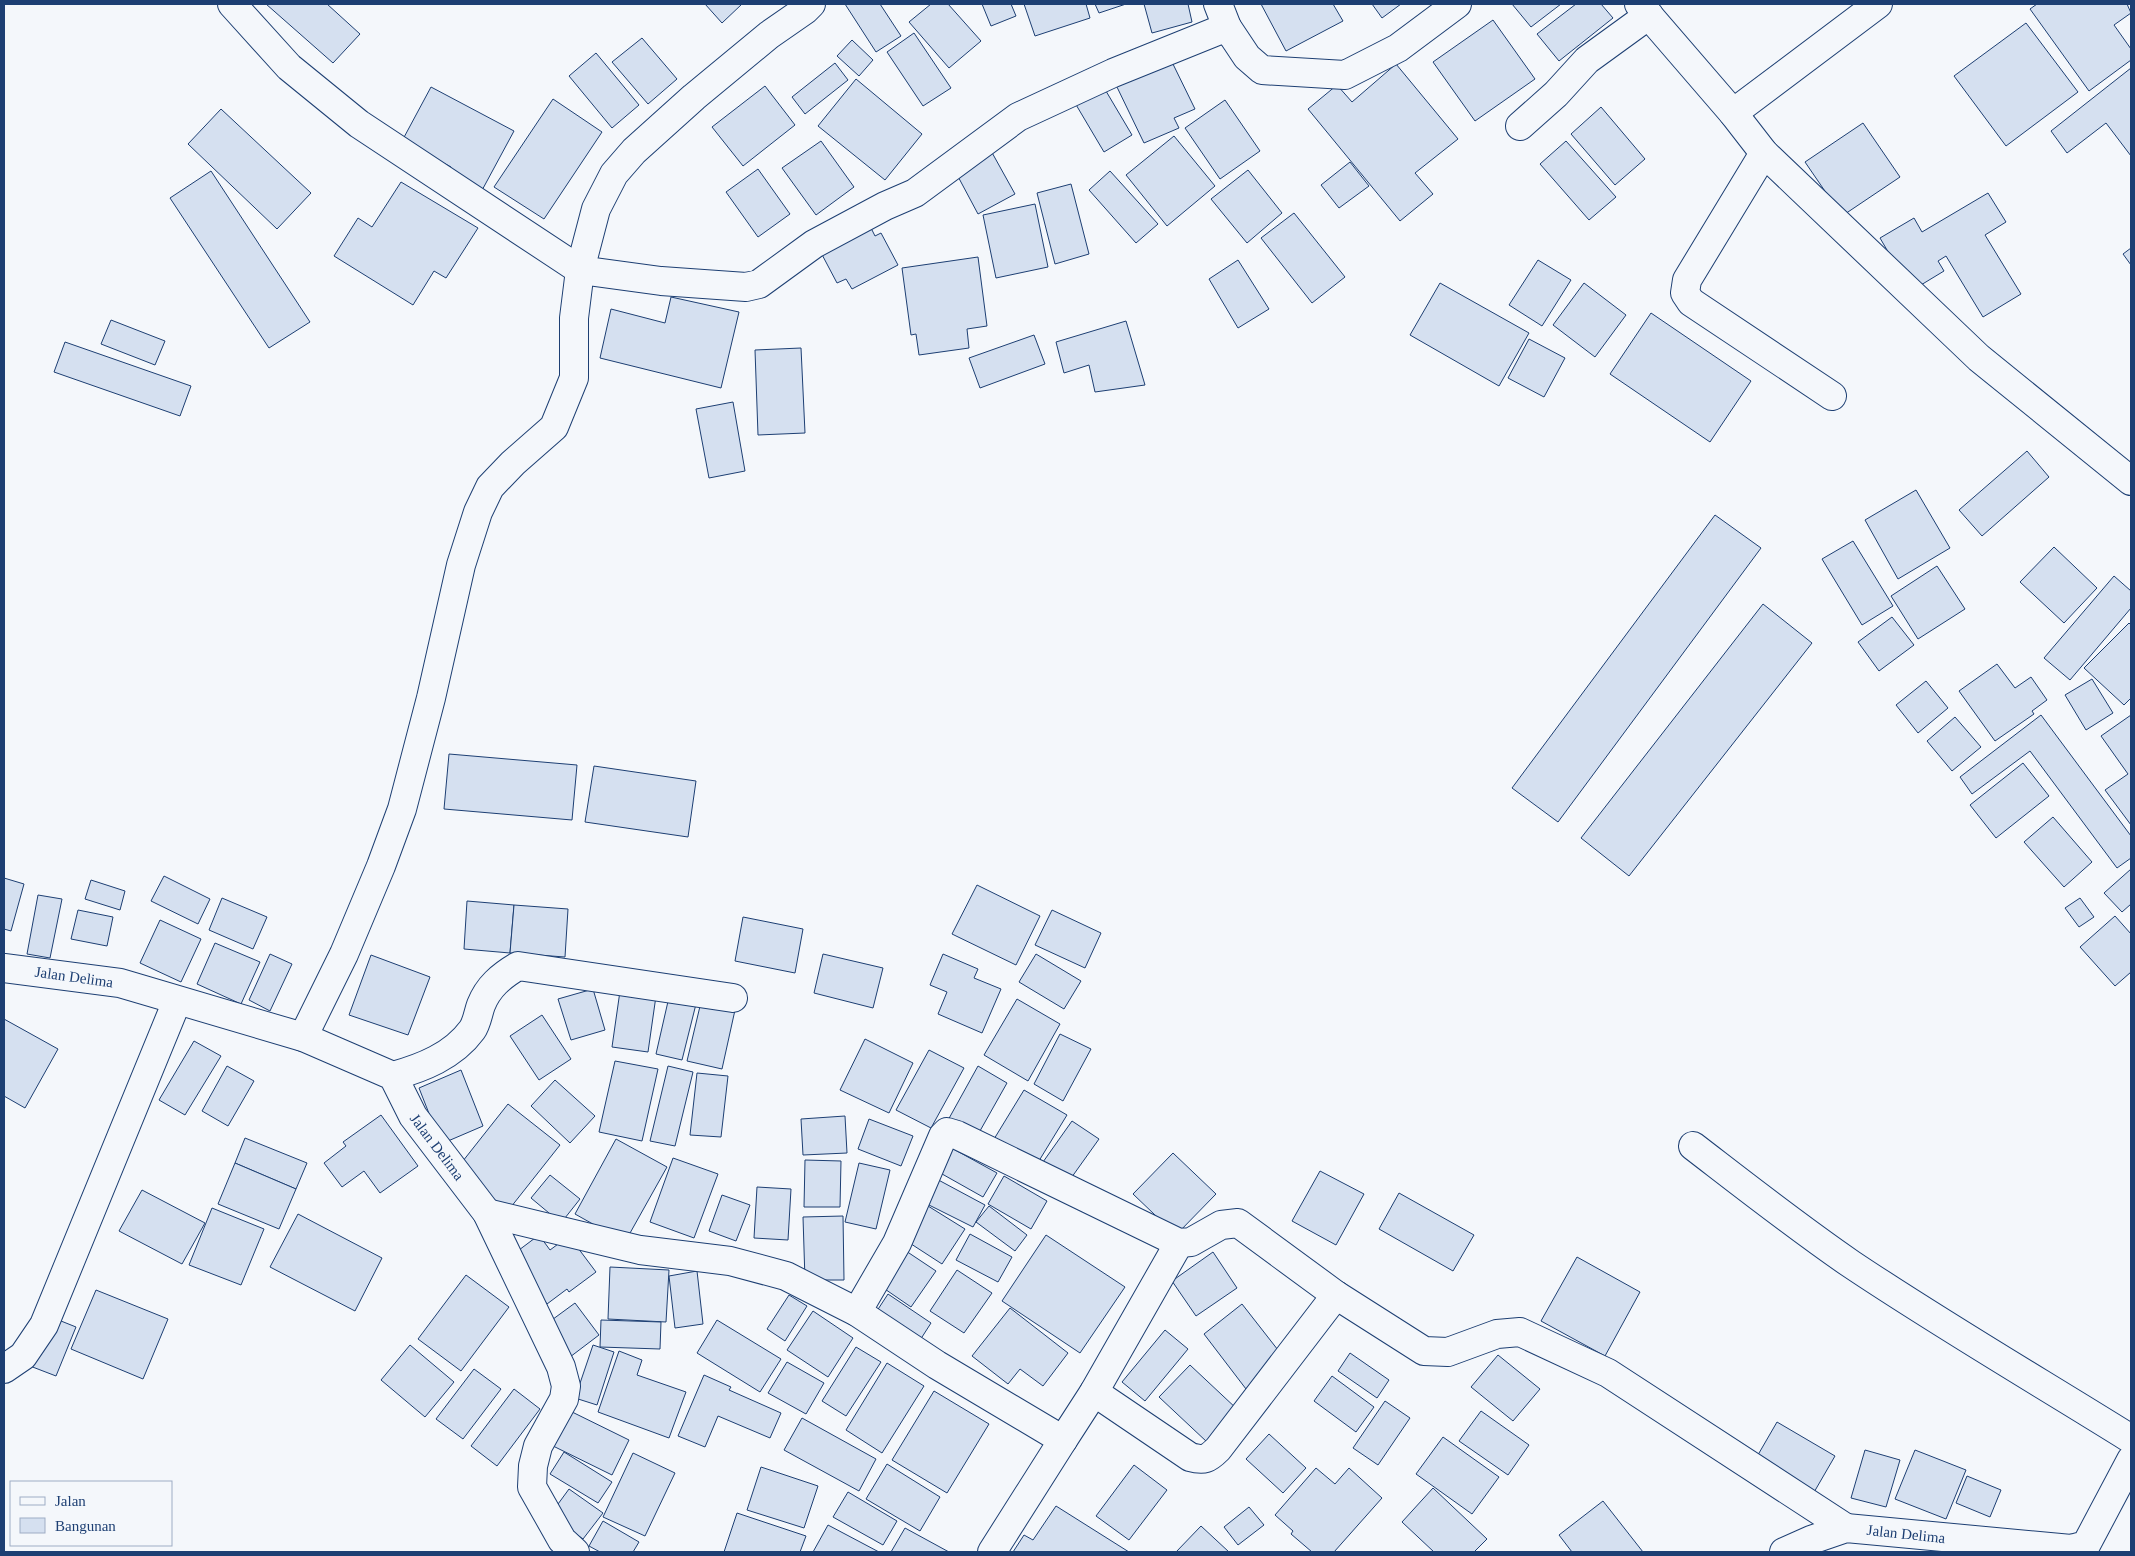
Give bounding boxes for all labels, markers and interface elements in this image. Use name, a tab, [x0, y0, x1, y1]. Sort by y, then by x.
street label: Jalan Delima	[34, 964, 114, 990]
street label: Jalan Delima	[407, 1111, 467, 1184]
legend	[10, 1481, 172, 1546]
text: Jalan	[55, 1493, 86, 1509]
text: Bangunan	[55, 1518, 116, 1534]
street label: Jalan Delima	[1866, 1522, 1946, 1546]

